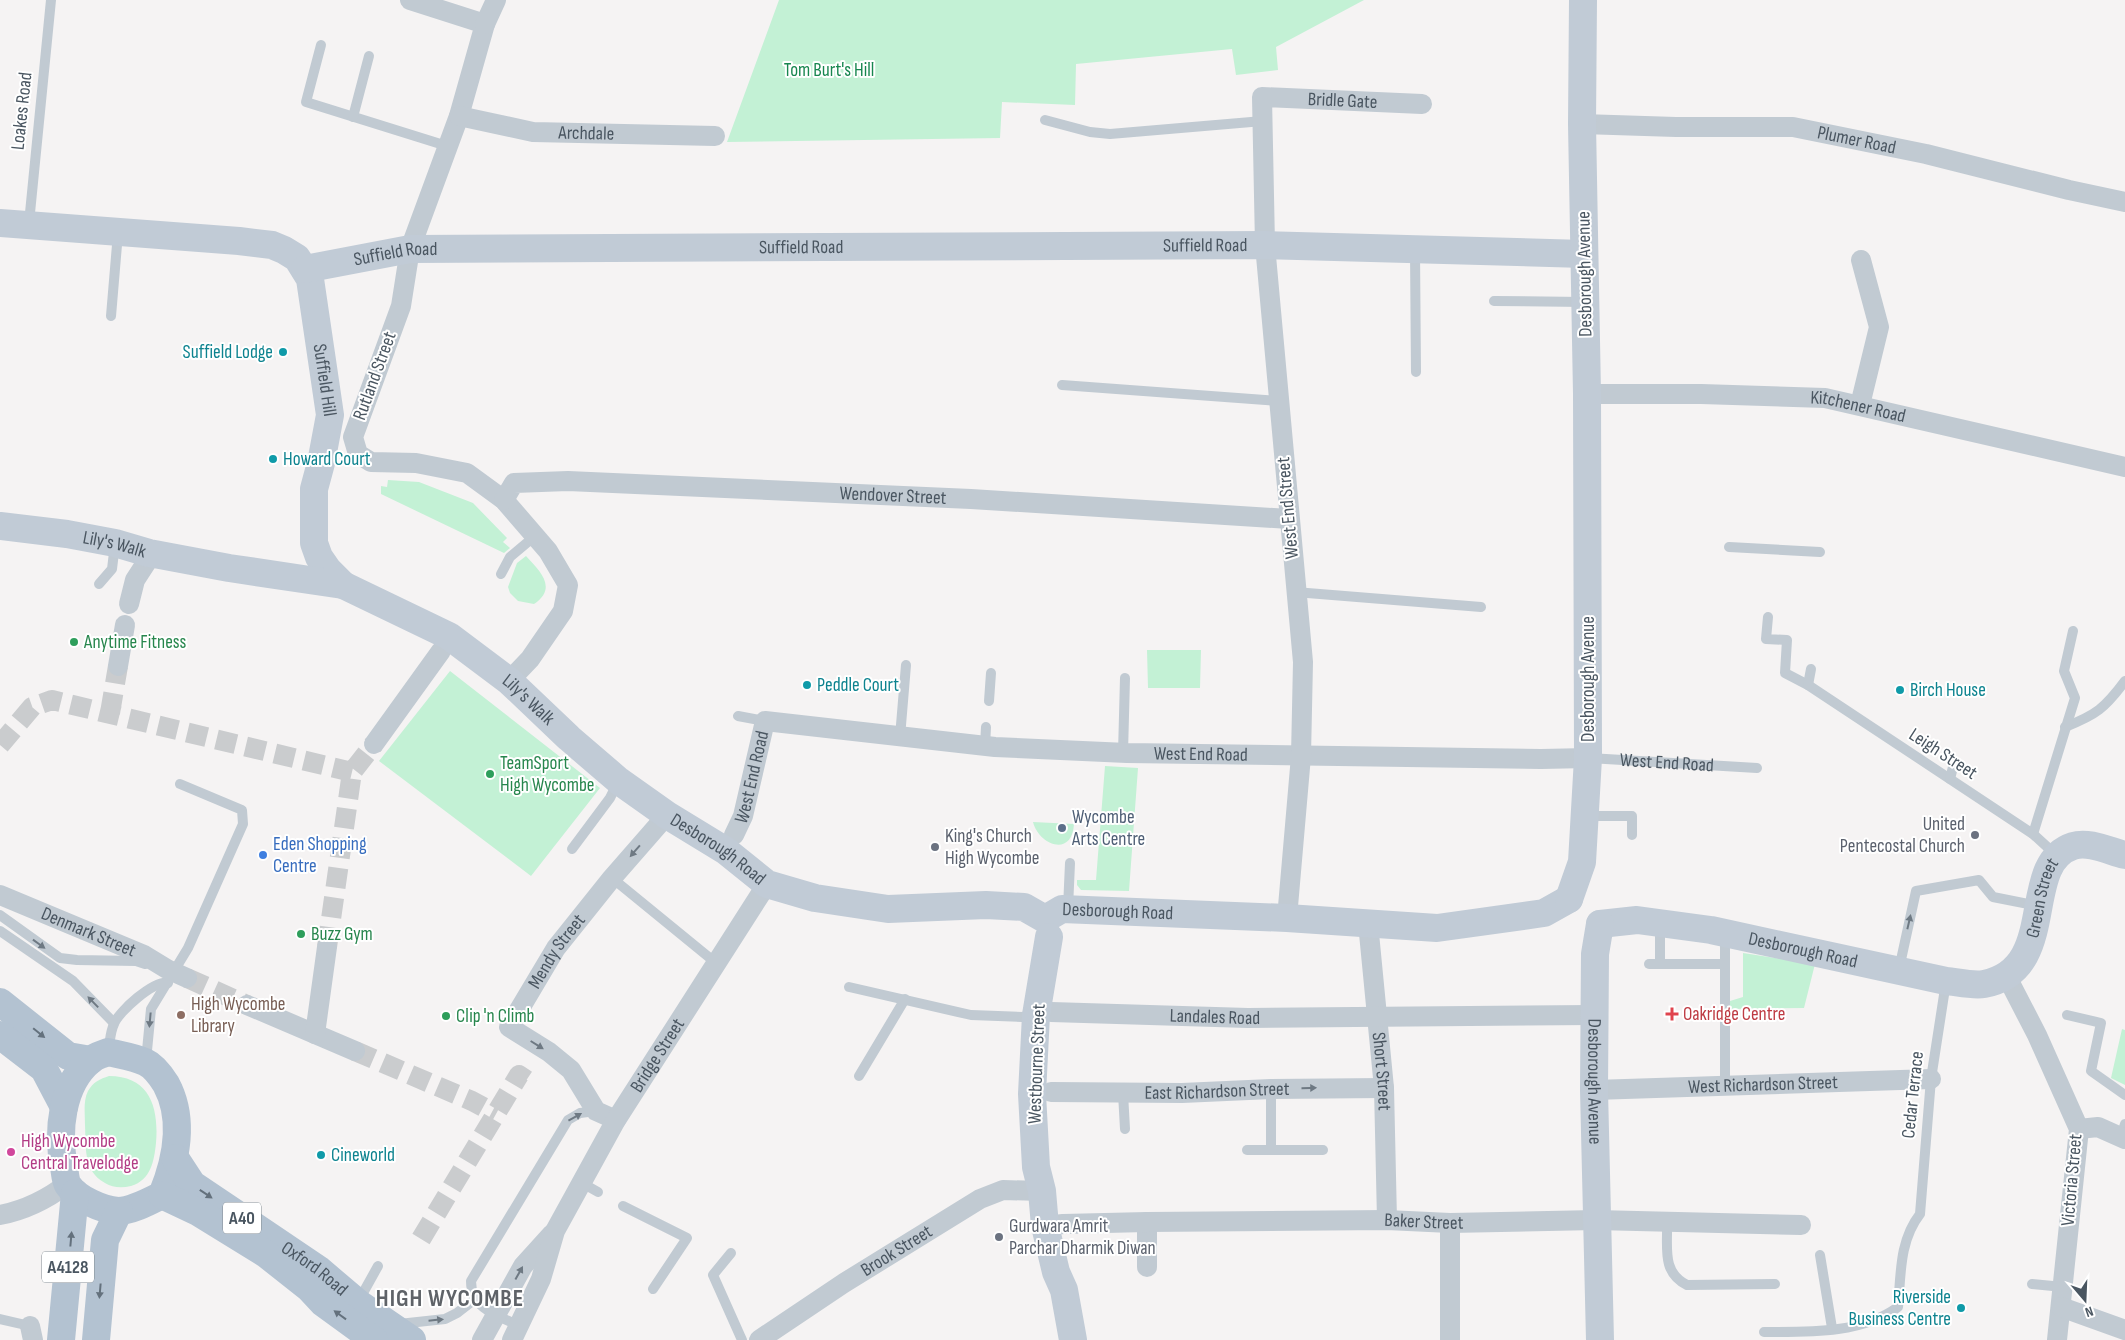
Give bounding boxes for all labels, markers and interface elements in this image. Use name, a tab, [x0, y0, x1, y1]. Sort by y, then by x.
park label: Tom Burt's Hill	[784, 59, 874, 82]
street label: Loakes Road	[6, 71, 38, 151]
street label: Bridle Gate	[1307, 88, 1378, 114]
street label: Archdale	[557, 121, 614, 145]
street label: Plumer Road	[1815, 121, 1898, 159]
street label: Desborough Avenue	[1572, 211, 1598, 337]
street label: Suffield Road	[1163, 234, 1247, 257]
street label: Suffield Road	[759, 235, 843, 259]
street label: Suffield Road	[352, 237, 437, 271]
street label: Rutland Street	[348, 328, 402, 423]
place label: Suffield Lodge	[183, 341, 273, 364]
street label: Suffield Hill	[308, 342, 342, 418]
marker: Suffield Lodge	[277, 346, 289, 358]
street label: Kitchener Road	[1810, 386, 1908, 428]
place label: Howard Court	[283, 448, 371, 471]
marker: Howard Court	[267, 453, 279, 465]
street label: West End Street	[1272, 456, 1304, 560]
street label: Wendover Street	[839, 482, 947, 509]
street label: Lily's Walk	[81, 526, 149, 563]
street label: Desborough Avenue	[1577, 616, 1600, 742]
place label: Anytime Fitness	[83, 631, 186, 654]
marker: Anytime Fitness	[68, 636, 80, 648]
street label: Lily's Walk	[498, 669, 560, 731]
place label: Peddle Court	[817, 674, 899, 697]
marker: Peddle Court	[801, 679, 813, 691]
place label: Birch House	[1910, 679, 1986, 702]
marker: Birch House	[1894, 684, 1906, 696]
street label: Leigh Street	[1905, 723, 1982, 785]
street label: West End Road	[730, 729, 774, 827]
street label: West End Road	[1154, 742, 1248, 766]
street label: West End Road	[1619, 748, 1714, 777]
place label: TeamSport High Wycombe	[500, 752, 594, 797]
marker: TeamSport High Wycombe	[484, 768, 496, 780]
place label: Wycombe Arts Centre	[1071, 806, 1145, 851]
street label: Desborough Road	[666, 808, 770, 890]
place label: United Pentecostal Church	[1840, 813, 1965, 858]
marker: Wycombe Arts Centre	[1056, 822, 1068, 834]
place label: King's Church High Wycombe	[945, 825, 1039, 870]
marker: United Pentecostal Church	[1969, 829, 1981, 841]
place label: Eden Shopping Centre	[273, 833, 367, 878]
marker: King's Church High Wycombe	[929, 841, 941, 853]
one-way arrow	[630, 845, 641, 858]
marker: Eden Shopping Centre	[257, 849, 269, 861]
street label: Green Street	[2021, 853, 2064, 940]
street label: Desborough Road	[1062, 898, 1174, 925]
street label: Denmark Street	[38, 902, 140, 962]
street label: Mendy Street	[523, 909, 590, 993]
one-way arrow	[1905, 914, 1913, 930]
place label: Buzz Gym	[311, 923, 373, 946]
street label: Desborough Road	[1746, 927, 1860, 973]
marker: Buzz Gym	[295, 928, 307, 940]
one-way arrow	[32, 938, 45, 949]
place label: High Wycombe Library	[191, 993, 285, 1038]
one-way arrow	[88, 996, 100, 1008]
street label: Westbourne Street	[1023, 1003, 1051, 1125]
place label: Oakridge Centre	[1683, 1003, 1785, 1026]
street label: Landales Road	[1169, 1004, 1260, 1030]
place label: Clip 'n Climb	[456, 1005, 534, 1028]
marker: Oakridge Centre	[1665, 1007, 1679, 1021]
marker: High Wycombe Library	[175, 1009, 187, 1021]
marker: Clip 'n Climb	[440, 1010, 452, 1022]
one-way arrow	[146, 1013, 154, 1029]
street label: Bridge Street	[625, 1014, 690, 1097]
street label: Desborough Avenue	[1582, 1019, 1607, 1145]
one-way arrow	[32, 1028, 45, 1039]
street label: Short Street	[1367, 1031, 1396, 1111]
one-way arrow	[530, 1040, 544, 1049]
street label: Cedar Terrace	[1897, 1050, 1929, 1140]
street label: West Richardson Street	[1688, 1071, 1838, 1098]
street label: East Richardson Street	[1144, 1077, 1290, 1105]
one-way arrow	[1302, 1084, 1318, 1092]
one-way arrow	[568, 1113, 583, 1121]
place label: High Wycombe Central Travelodge	[21, 1130, 139, 1175]
street label: Victoria Street	[2057, 1133, 2088, 1227]
place label: Cineworld	[331, 1144, 395, 1167]
marker: High Wycombe Central Travelodge	[5, 1146, 17, 1158]
marker: Cineworld	[315, 1149, 327, 1161]
one-way arrow	[199, 1189, 213, 1199]
road number: A40	[223, 1202, 261, 1234]
street label: Baker Street	[1384, 1208, 1464, 1234]
place label: Gurdwara Amrit Parchar Dharmik Diwan	[1009, 1215, 1156, 1260]
street label: Brook Street	[856, 1220, 937, 1281]
one-way arrow	[67, 1231, 75, 1247]
marker: Gurdwara Amrit Parchar Dharmik Diwan	[993, 1231, 1005, 1243]
street label: Oxford Road	[277, 1236, 353, 1301]
road number: A4128	[42, 1252, 94, 1282]
one-way arrow	[515, 1266, 524, 1279]
north arrow	[2060, 1275, 2110, 1325]
one-way arrow	[96, 1283, 104, 1299]
district label: HIGH WYCOMBE	[376, 1284, 524, 1313]
place label: Riverside Business Centre	[1848, 1286, 1951, 1331]
marker: Riverside Business Centre	[1955, 1302, 1967, 1314]
text: N	[2083, 1303, 2095, 1321]
one-way arrow	[333, 1310, 347, 1320]
one-way arrow	[428, 1316, 444, 1324]

